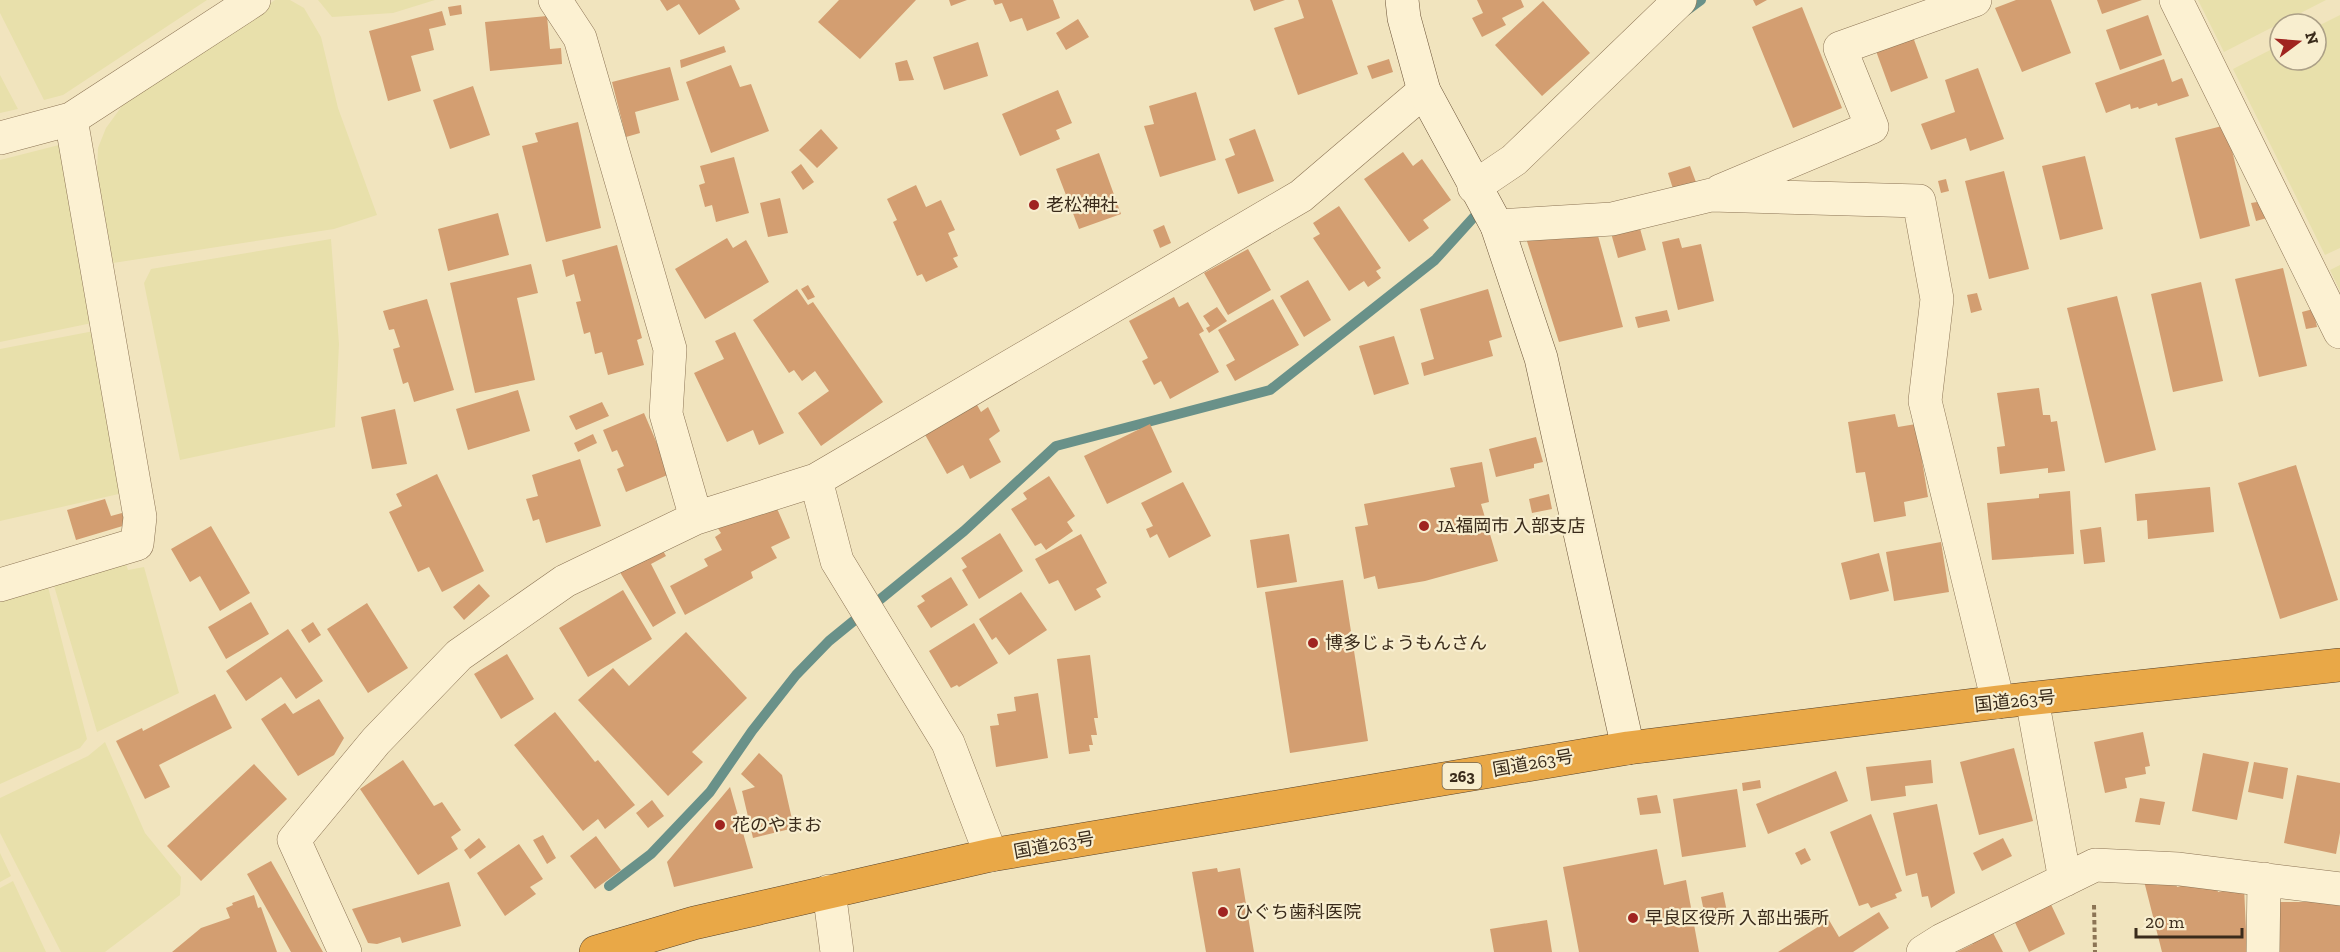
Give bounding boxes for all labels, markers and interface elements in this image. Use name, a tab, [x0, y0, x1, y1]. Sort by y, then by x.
north arrow	[2268, 12, 2328, 72]
text: N	[2301, 30, 2323, 46]
place label: 老松神社	[1046, 194, 1118, 216]
marker: 老松神社	[1027, 198, 1041, 212]
place label: JA福岡市 入部支店	[1436, 515, 1585, 537]
marker: JA福岡市 入部支店	[1417, 519, 1431, 533]
place label: 博多じょうもんさん	[1325, 632, 1487, 654]
marker: 博多じょうもんさん	[1306, 636, 1320, 650]
street label: 国道263号	[1973, 686, 2057, 716]
street label: 国道263号	[1491, 745, 1575, 781]
road number: 263	[1442, 763, 1482, 789]
place label: 花のやまお	[732, 814, 822, 836]
marker: 花のやまお	[713, 818, 727, 832]
street label: 国道263号	[1012, 827, 1096, 863]
place label: ひぐち歯科医院	[1235, 901, 1361, 923]
scale bar	[2136, 901, 2242, 939]
marker: ひぐち歯科医院	[1216, 905, 1230, 919]
place label: 早良区役所 入部出張所	[1645, 907, 1829, 929]
marker: 早良区役所 入部出張所	[1626, 911, 1640, 925]
text: 20 m	[2145, 911, 2185, 933]

